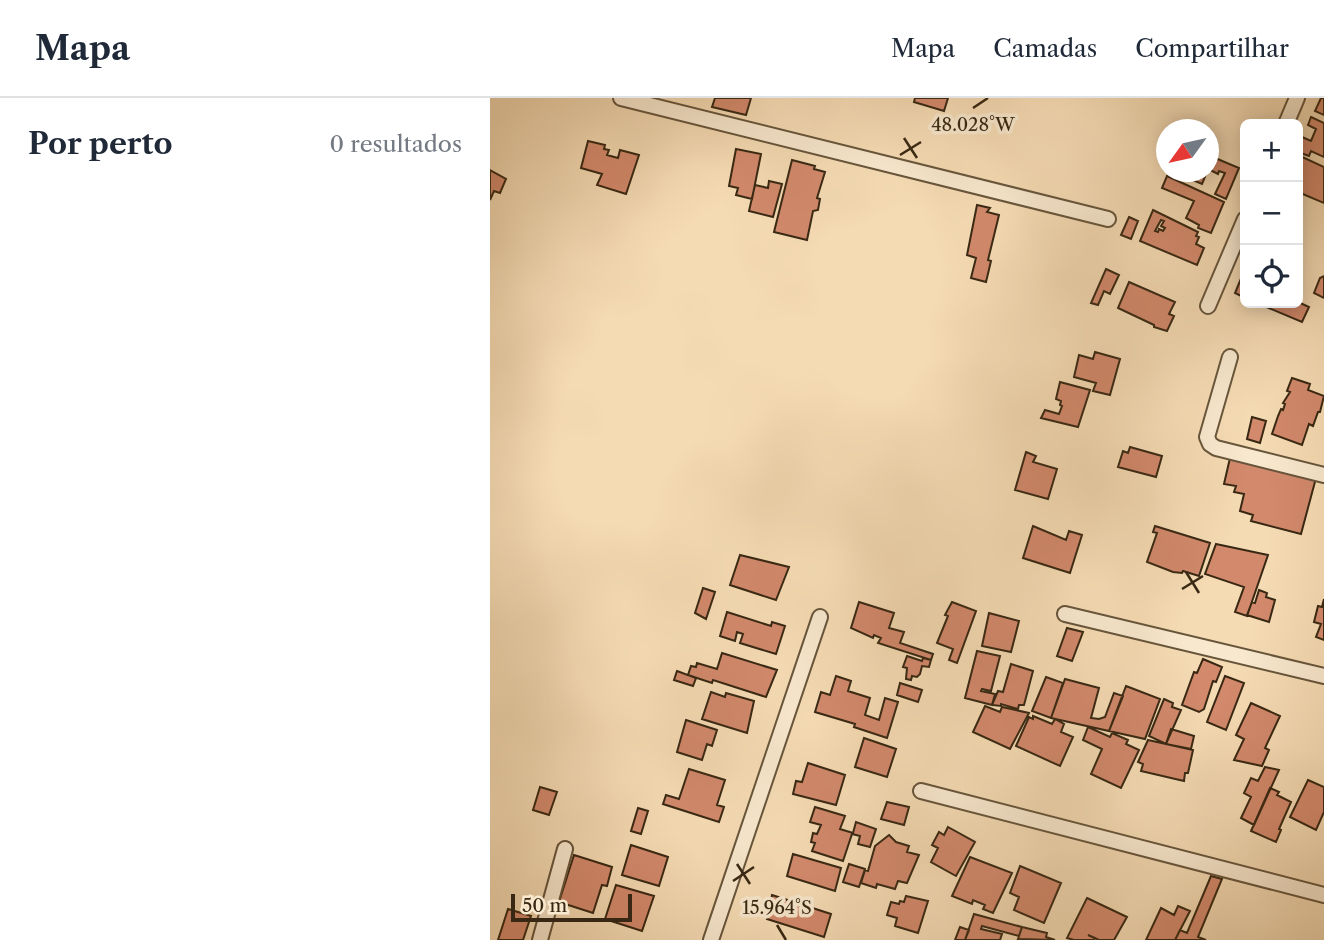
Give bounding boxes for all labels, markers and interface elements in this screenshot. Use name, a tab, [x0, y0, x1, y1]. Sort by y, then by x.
text: Mapa	[35, 28, 130, 69]
text: Mapa	[891, 34, 955, 63]
text: Camadas	[993, 34, 1097, 63]
text: Compartilhar	[1135, 34, 1289, 63]
text: 48.028°W	[931, 114, 1016, 136]
north arrow	[1156, 119, 1219, 182]
map controls	[1240, 119, 1303, 308]
button: +	[1240, 119, 1303, 182]
text: Por perto	[28, 125, 173, 162]
text: 0 resultados	[330, 130, 462, 158]
button: −	[1240, 182, 1303, 245]
button: locate	[1240, 245, 1303, 308]
scale bar	[511, 891, 632, 923]
text: 50 m	[522, 894, 567, 917]
text: 15.964°S	[742, 897, 812, 919]

